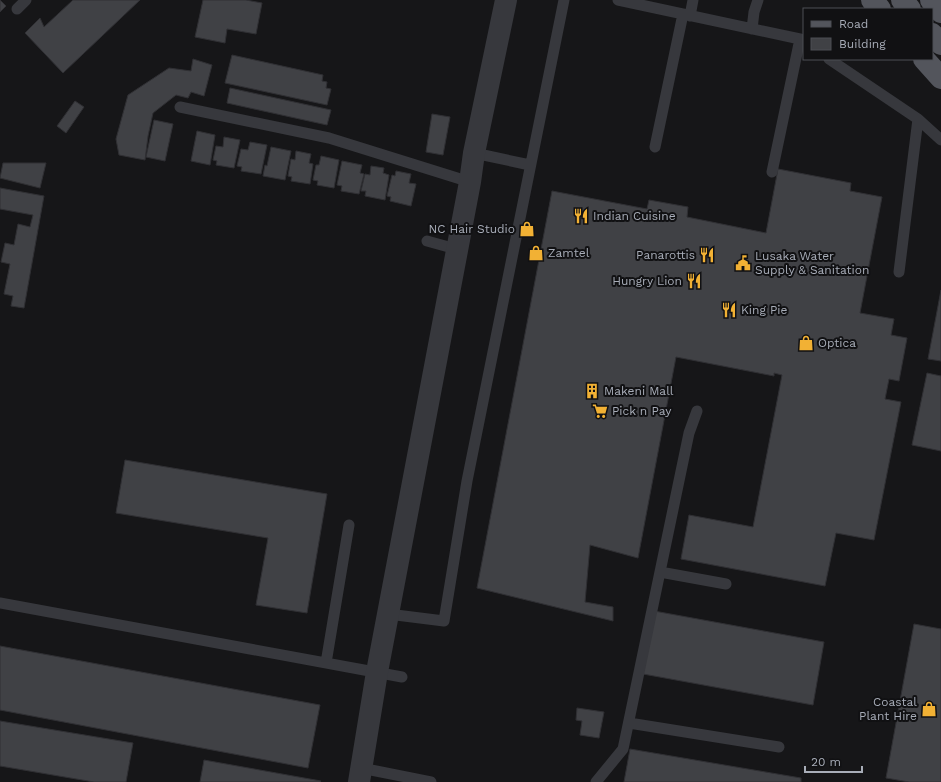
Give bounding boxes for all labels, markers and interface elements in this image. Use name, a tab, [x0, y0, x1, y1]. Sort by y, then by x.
legend	[803, 8, 933, 60]
text: Road	[839, 17, 868, 31]
text: Building	[839, 37, 886, 51]
restaurant icon: Indian Cuisine	[572, 207, 590, 225]
place label: Indian Cuisine	[593, 209, 676, 223]
shop icon: NC Hair Studio	[518, 220, 536, 238]
place label: NC Hair Studio	[428, 222, 515, 236]
shop icon: Zamtel	[527, 244, 545, 262]
place label: Zamtel	[548, 246, 590, 260]
restaurant icon: Panarottis	[698, 246, 716, 264]
place label: Panarottis	[636, 248, 695, 262]
place label: Lusaka Water Supply & Sanitation	[755, 249, 869, 277]
public building icon: Lusaka Water Supply & Sanitation	[734, 254, 752, 272]
restaurant icon: Hungry Lion	[685, 272, 703, 290]
place label: Hungry Lion	[612, 274, 682, 288]
restaurant icon: King Pie	[720, 301, 738, 319]
place label: King Pie	[741, 303, 787, 317]
shop icon: Optica	[797, 334, 815, 352]
place label: Optica	[818, 336, 856, 350]
building icon: Makeni Mall	[583, 382, 601, 400]
place label: Makeni Mall	[604, 384, 674, 398]
supermarket icon: Pick n Pay	[591, 402, 609, 420]
place label: Pick n Pay	[612, 404, 672, 418]
place label: Coastal Plant Hire	[859, 695, 917, 723]
shop icon: Coastal Plant Hire	[920, 700, 938, 718]
scale bar	[805, 748, 862, 774]
text: 20 m	[811, 755, 841, 769]

